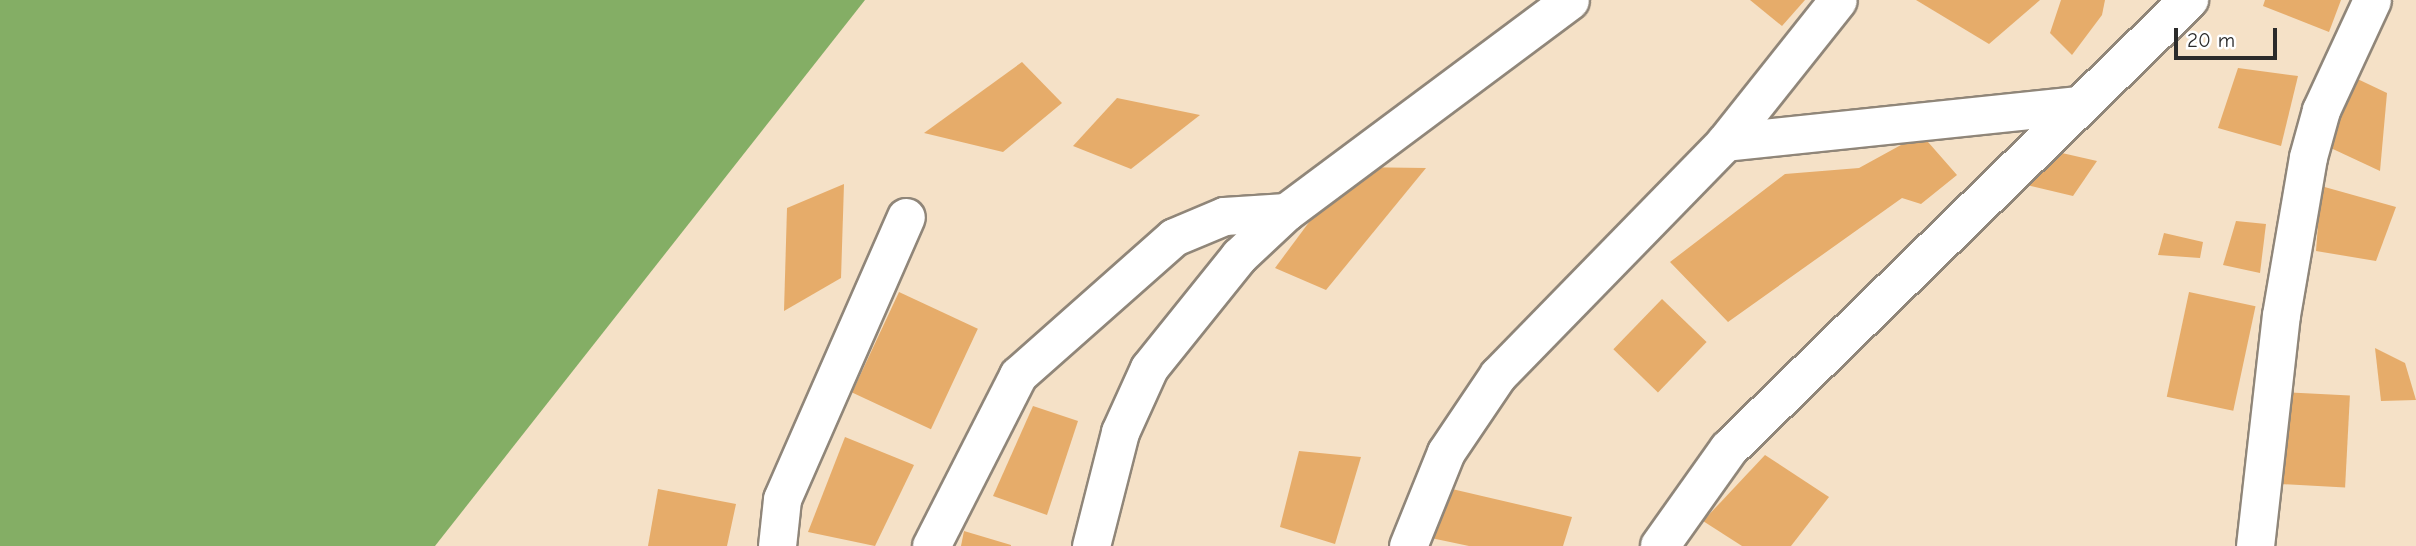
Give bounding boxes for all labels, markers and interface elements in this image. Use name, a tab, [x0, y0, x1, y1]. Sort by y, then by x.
scale bar	[2178, 14, 2281, 58]
text: 20 m	[2187, 28, 2235, 52]

